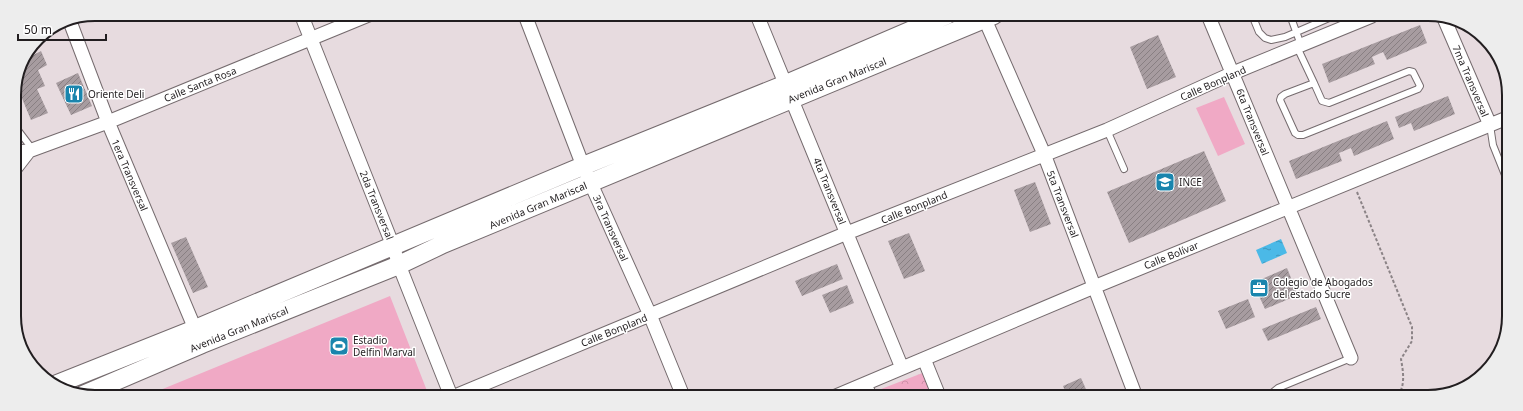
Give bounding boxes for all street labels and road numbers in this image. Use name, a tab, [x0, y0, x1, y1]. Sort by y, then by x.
street label: 7ma Transversal	[1450, 43, 1492, 119]
street label: Avenida Gran Mariscal	[786, 54, 888, 106]
street label: Calle Bonpland	[1178, 62, 1248, 104]
street label: Calle Santa Rosa	[162, 63, 238, 105]
street label: 6ta Transversal	[1233, 86, 1273, 158]
street label: 1era Transversal	[109, 137, 151, 213]
street label: 4ta Transversal	[810, 155, 850, 227]
street label: 2da Transversal	[357, 168, 397, 242]
street label: 5ta Transversal	[1044, 168, 1082, 240]
street label: Avenida Gran Mariscal	[487, 178, 589, 232]
street label: Calle Bonpland	[879, 187, 949, 227]
street label: 3ra Transversal	[590, 193, 632, 263]
street label: Calle Bolívar	[1142, 238, 1200, 272]
street label: Avenida Gran Mariscal	[188, 303, 290, 355]
street label: Calle Bonpland	[579, 310, 649, 350]

